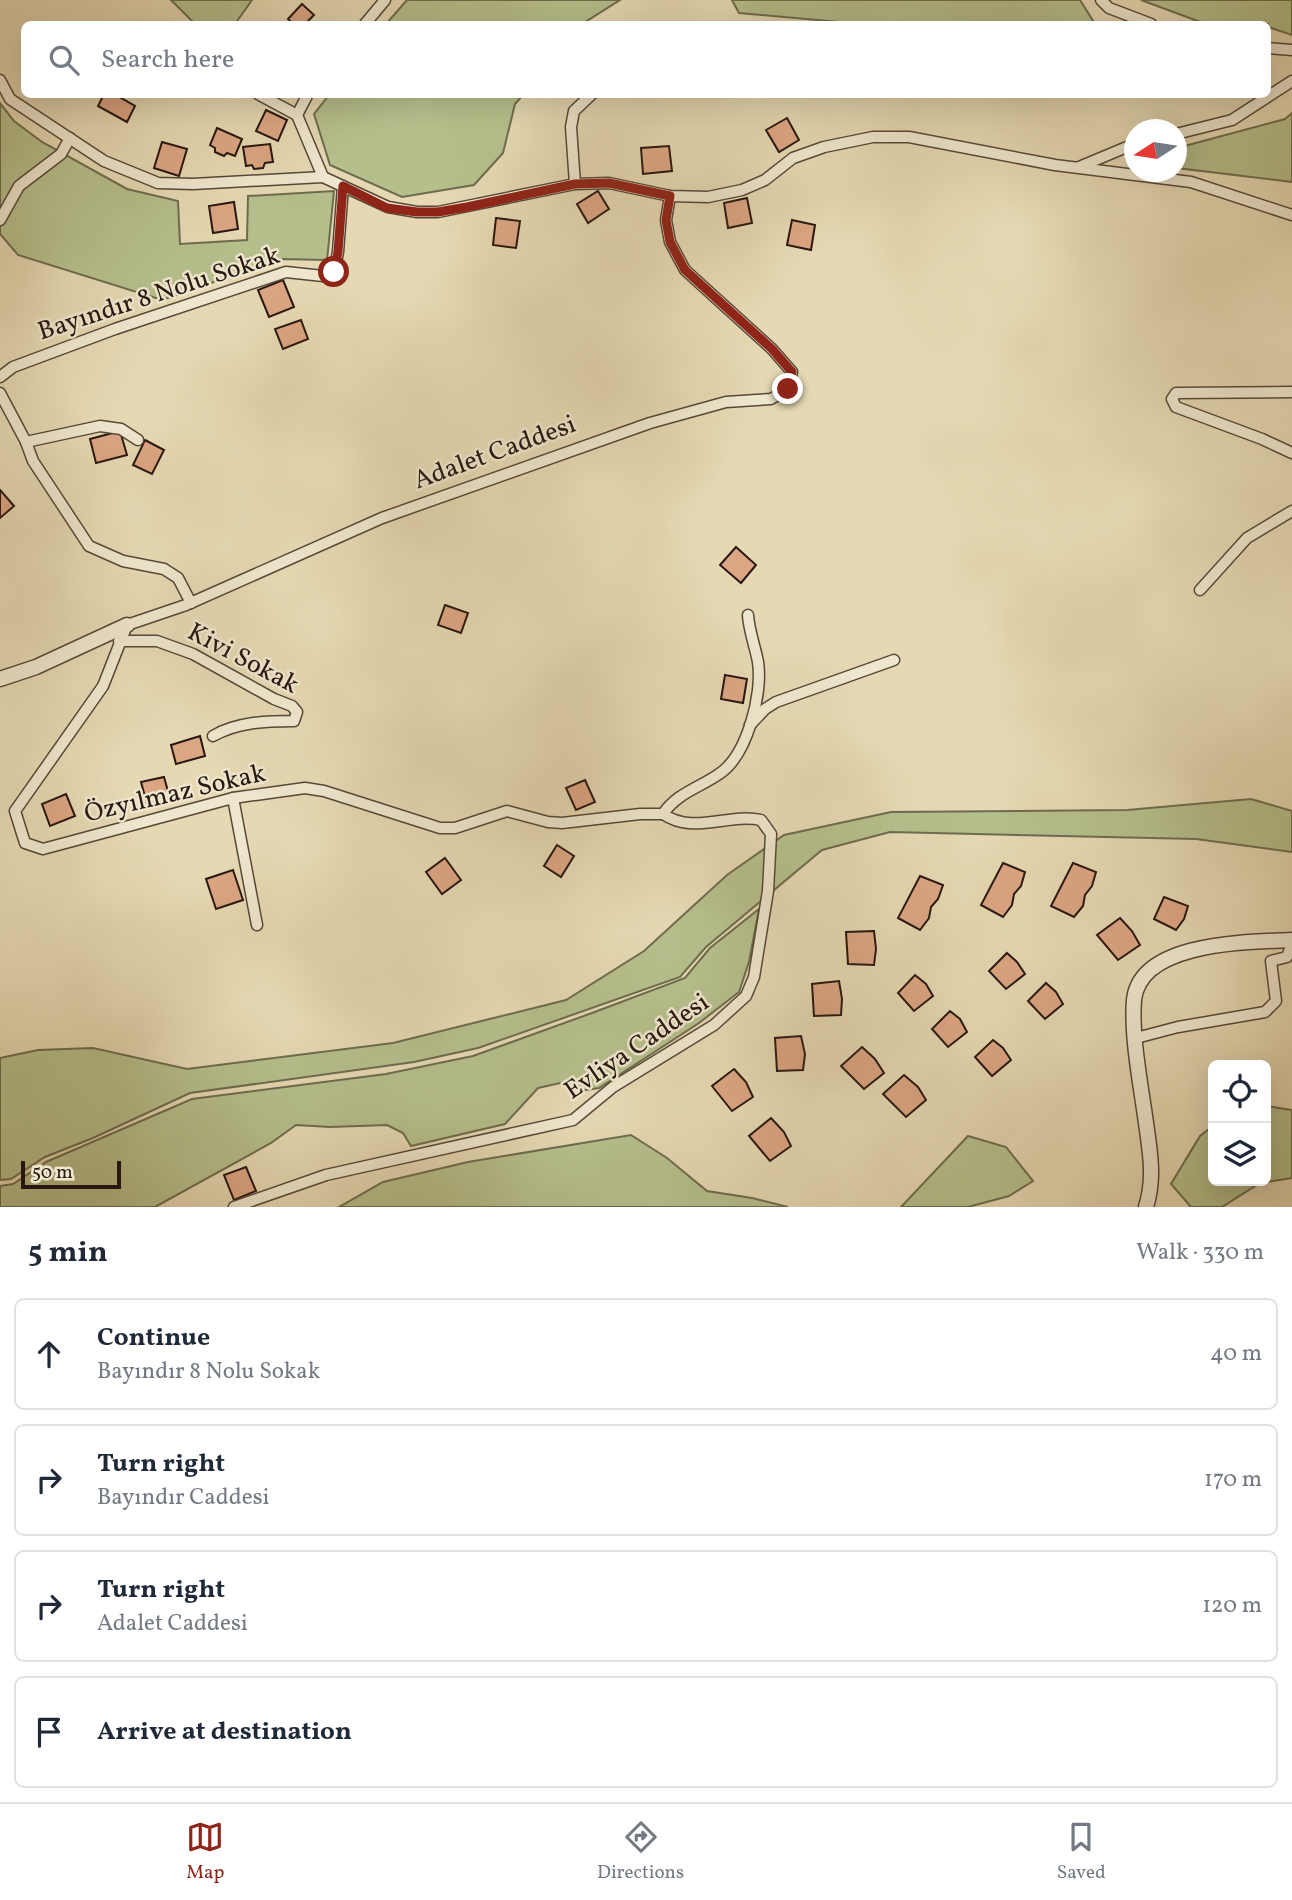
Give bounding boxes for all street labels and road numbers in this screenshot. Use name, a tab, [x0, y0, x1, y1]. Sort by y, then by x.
street label: Bayındır 8 Nolu Sokak	[33, 238, 285, 350]
street label: Adalet Caddesi	[409, 407, 581, 499]
street label: Kivi Sokak	[181, 615, 305, 703]
street label: Özyılmaz Sokak	[81, 756, 269, 832]
street label: Evliya Caddesi	[557, 985, 717, 1109]

